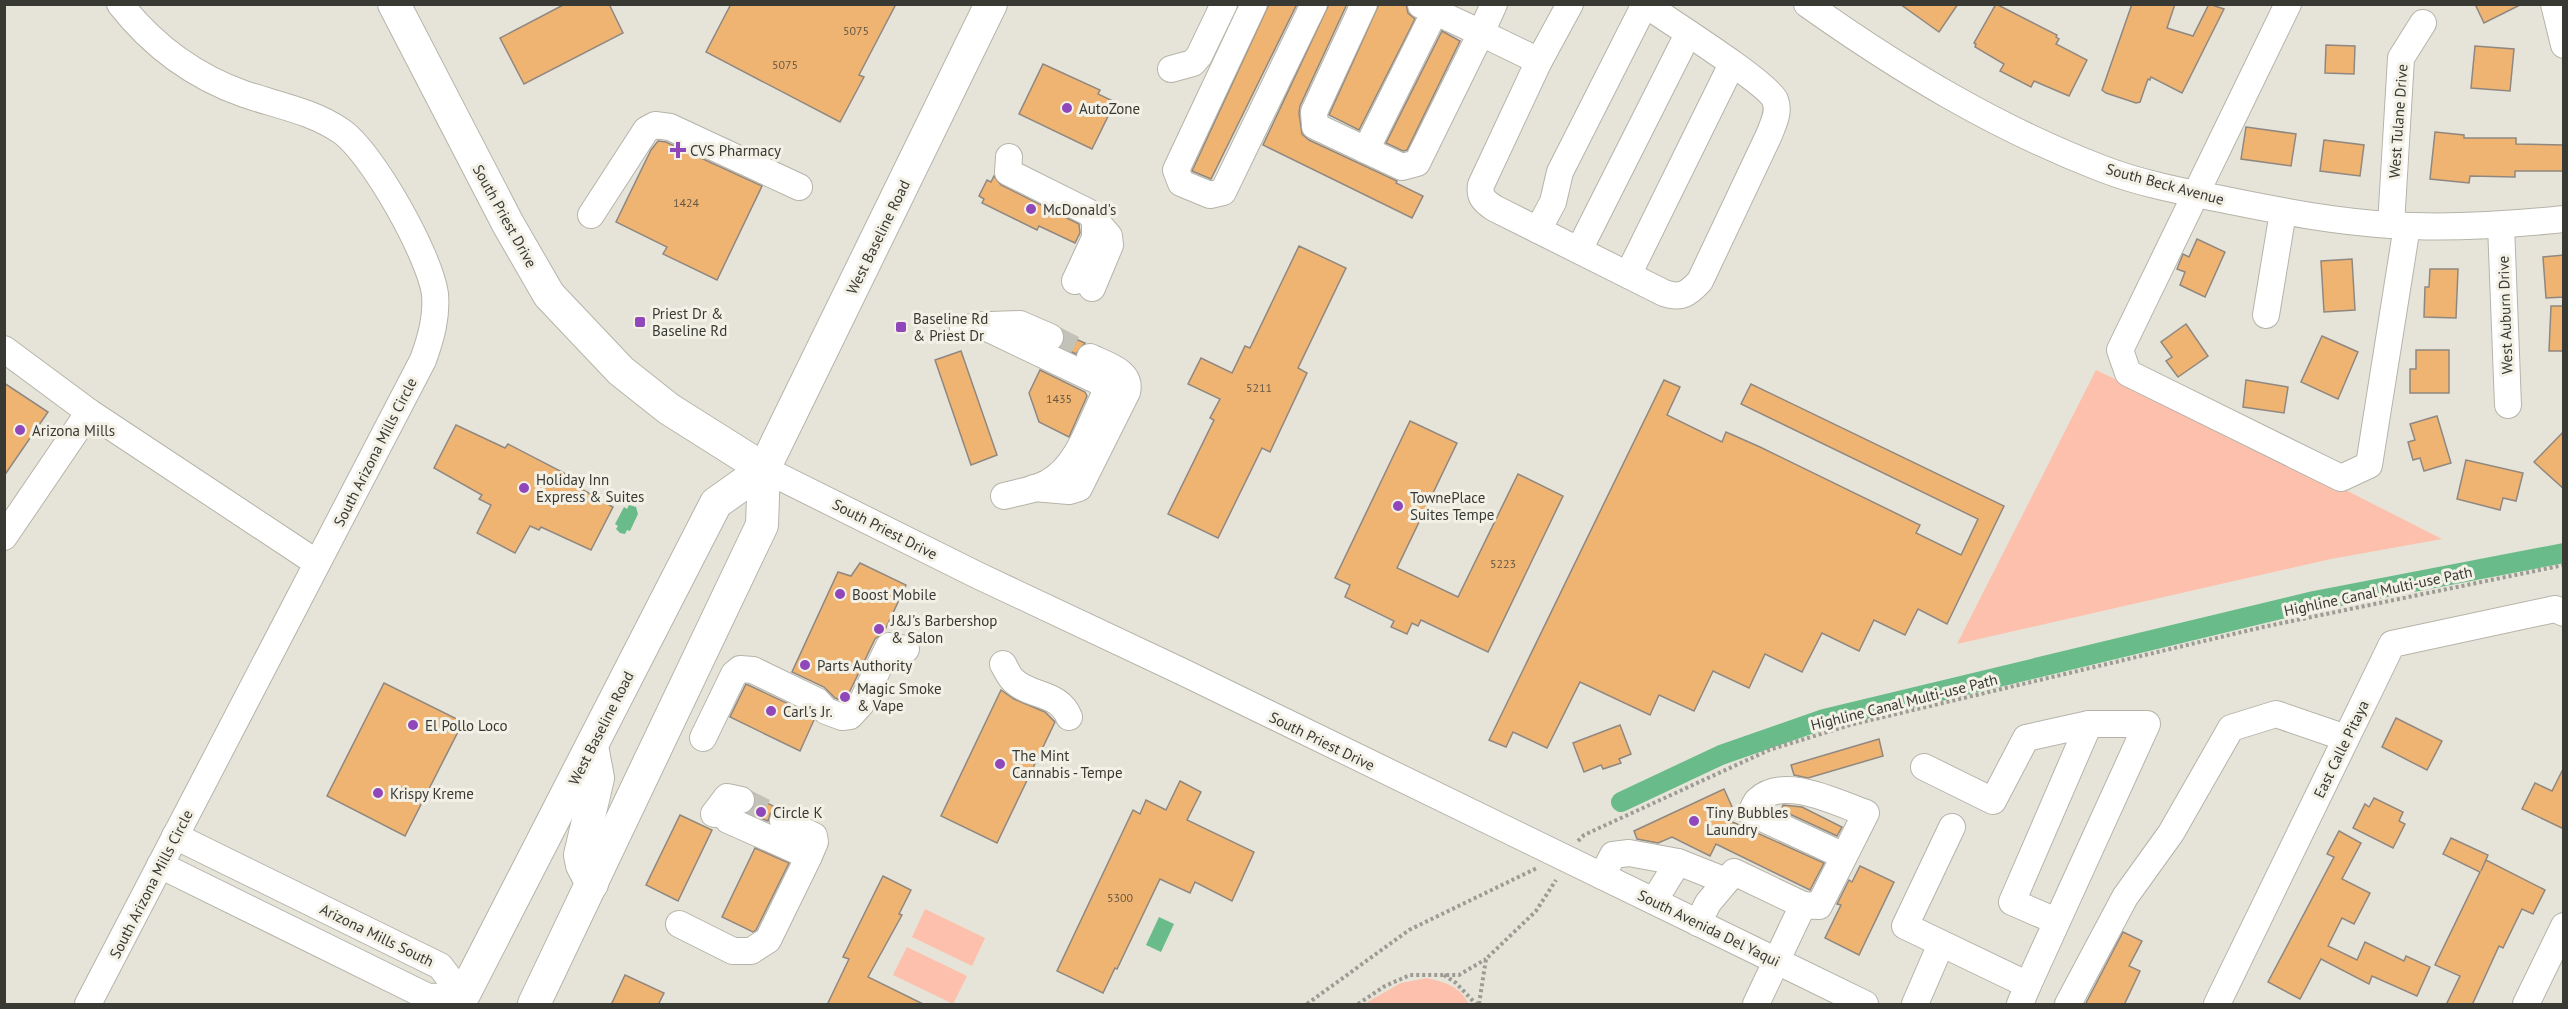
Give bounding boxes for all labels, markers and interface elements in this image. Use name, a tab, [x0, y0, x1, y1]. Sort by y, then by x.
house number: 5075	[843, 23, 869, 38]
house number: 5075	[772, 57, 798, 72]
street label: West Tulane Drive	[2385, 63, 2411, 179]
place label: AutoZone	[1079, 99, 1140, 118]
marker: AutoZone	[1060, 101, 1074, 115]
place label: CVS Pharmacy	[690, 141, 781, 160]
marker: CVS Pharmacy	[671, 143, 685, 157]
street label: South Beck Avenue	[2104, 159, 2226, 209]
street label: South Priest Drive	[469, 161, 541, 271]
street label: West Baseline Road	[842, 177, 914, 297]
house number: 1424	[673, 195, 700, 210]
place label: McDonald's	[1043, 200, 1116, 219]
marker: McDonald's	[1024, 202, 1038, 216]
street label: West Auburn Drive	[2493, 256, 2517, 374]
place label: Priest Dr & Baseline Rd	[652, 304, 727, 340]
place label: Baseline Rd & Priest Dr	[913, 309, 988, 345]
marker: Priest Dr & Baseline Rd	[633, 315, 647, 329]
marker: Baseline Rd & Priest Dr	[894, 320, 908, 334]
street label: South Arizona Mills Circle	[329, 374, 421, 530]
house number: 5211	[1246, 380, 1272, 395]
house number: 1435	[1046, 391, 1072, 406]
place label: Arizona Mills	[32, 421, 115, 440]
marker: Arizona Mills	[13, 423, 27, 437]
place label: Holiday Inn Express & Suites	[536, 470, 644, 506]
marker: Holiday Inn Express & Suites	[517, 481, 531, 495]
place label: TownePlace Suites Tempe	[1410, 488, 1494, 524]
street label: South Priest Drive	[829, 494, 941, 564]
marker: TownePlace Suites Tempe	[1391, 499, 1405, 513]
house number: 5223	[1490, 556, 1516, 571]
street label: Highline Canal Multi-use Path	[2282, 562, 2474, 620]
place label: Boost Mobile	[852, 585, 936, 604]
marker: Boost Mobile	[833, 587, 847, 601]
place label: J&J's Barbershop & Salon	[890, 611, 997, 647]
marker: J&J's Barbershop & Salon	[872, 622, 886, 636]
place label: Parts Authority	[817, 656, 912, 675]
marker: Parts Authority	[798, 658, 812, 672]
street label: West Baseline Road	[564, 668, 638, 788]
street label: Highline Canal Multi-use Path	[1809, 670, 1999, 734]
place label: Magic Smoke & Vape	[857, 679, 942, 715]
marker: Magic Smoke & Vape	[838, 690, 852, 704]
street label: East Calle Pitaya	[2309, 697, 2373, 801]
place label: Carl's Jr.	[783, 702, 833, 721]
marker: Carl's Jr.	[764, 704, 778, 718]
street label: South Priest Drive	[1266, 707, 1378, 775]
place label: El Pollo Loco	[425, 716, 508, 735]
marker: El Pollo Loco	[406, 718, 420, 732]
place label: The Mint Cannabis - Tempe	[1012, 746, 1123, 782]
marker: The Mint Cannabis - Tempe	[993, 757, 1007, 771]
place label: Krispy Kreme	[390, 784, 474, 803]
marker: Krispy Kreme	[371, 786, 385, 800]
place label: Circle K	[773, 803, 823, 822]
place label: Tiny Bubbles Laundry	[1706, 803, 1788, 839]
marker: Circle K	[754, 805, 768, 819]
street label: South Arizona Mills Circle	[105, 806, 197, 962]
marker: Tiny Bubbles Laundry	[1687, 814, 1701, 828]
street label: South Avenida Del Yaqui	[1635, 885, 1783, 971]
house number: 5300	[1107, 890, 1134, 905]
street label: Arizona Mills South	[317, 899, 437, 971]

